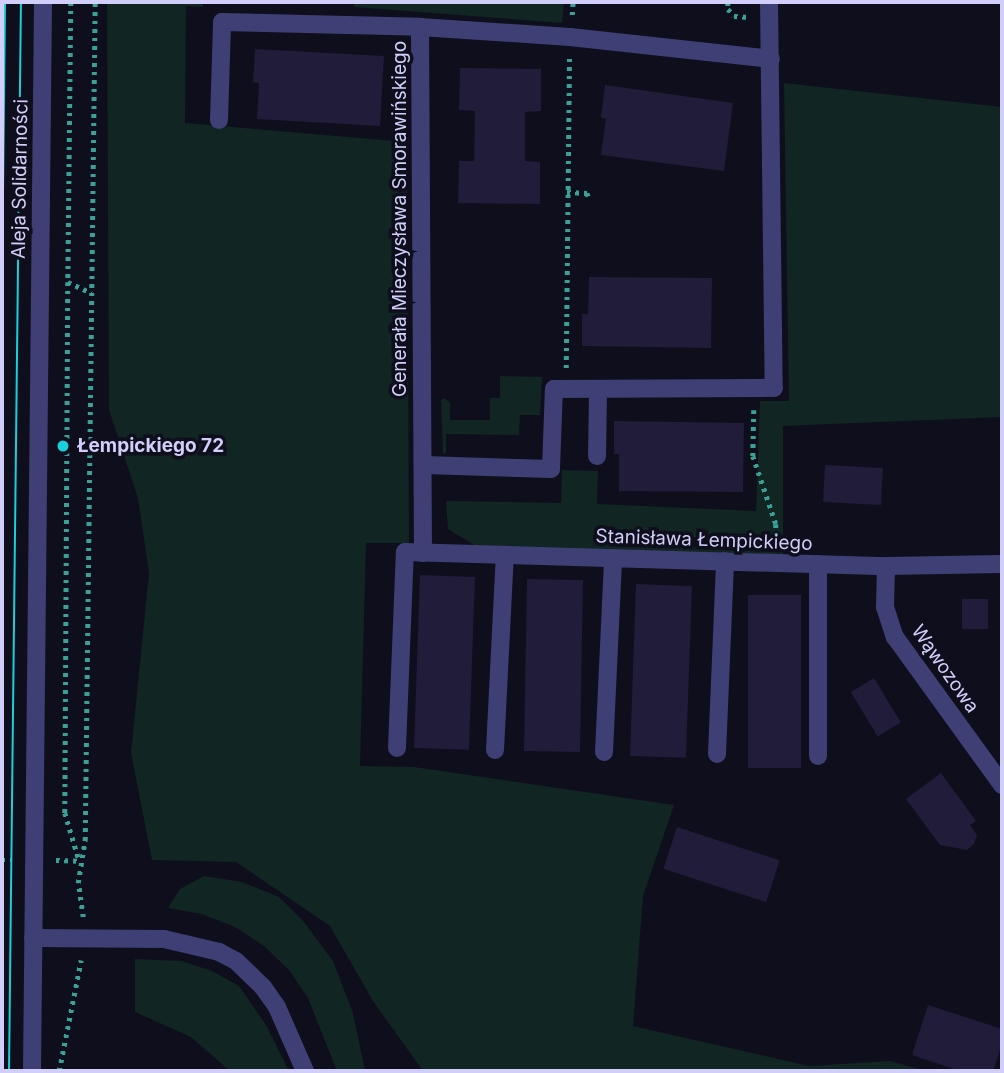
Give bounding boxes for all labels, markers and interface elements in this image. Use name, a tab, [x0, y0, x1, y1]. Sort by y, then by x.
street label: Generała Mieczysława Smorawińskiego	[389, 41, 411, 397]
street label: Aleja Solidarności	[7, 99, 33, 259]
place label: Łempickiego 72	[77, 435, 224, 457]
marker: Łempickiego 72	[55, 438, 71, 454]
street label: Stanisława Łempickiego	[595, 525, 813, 555]
street label: Wąwozowa	[906, 621, 984, 717]

